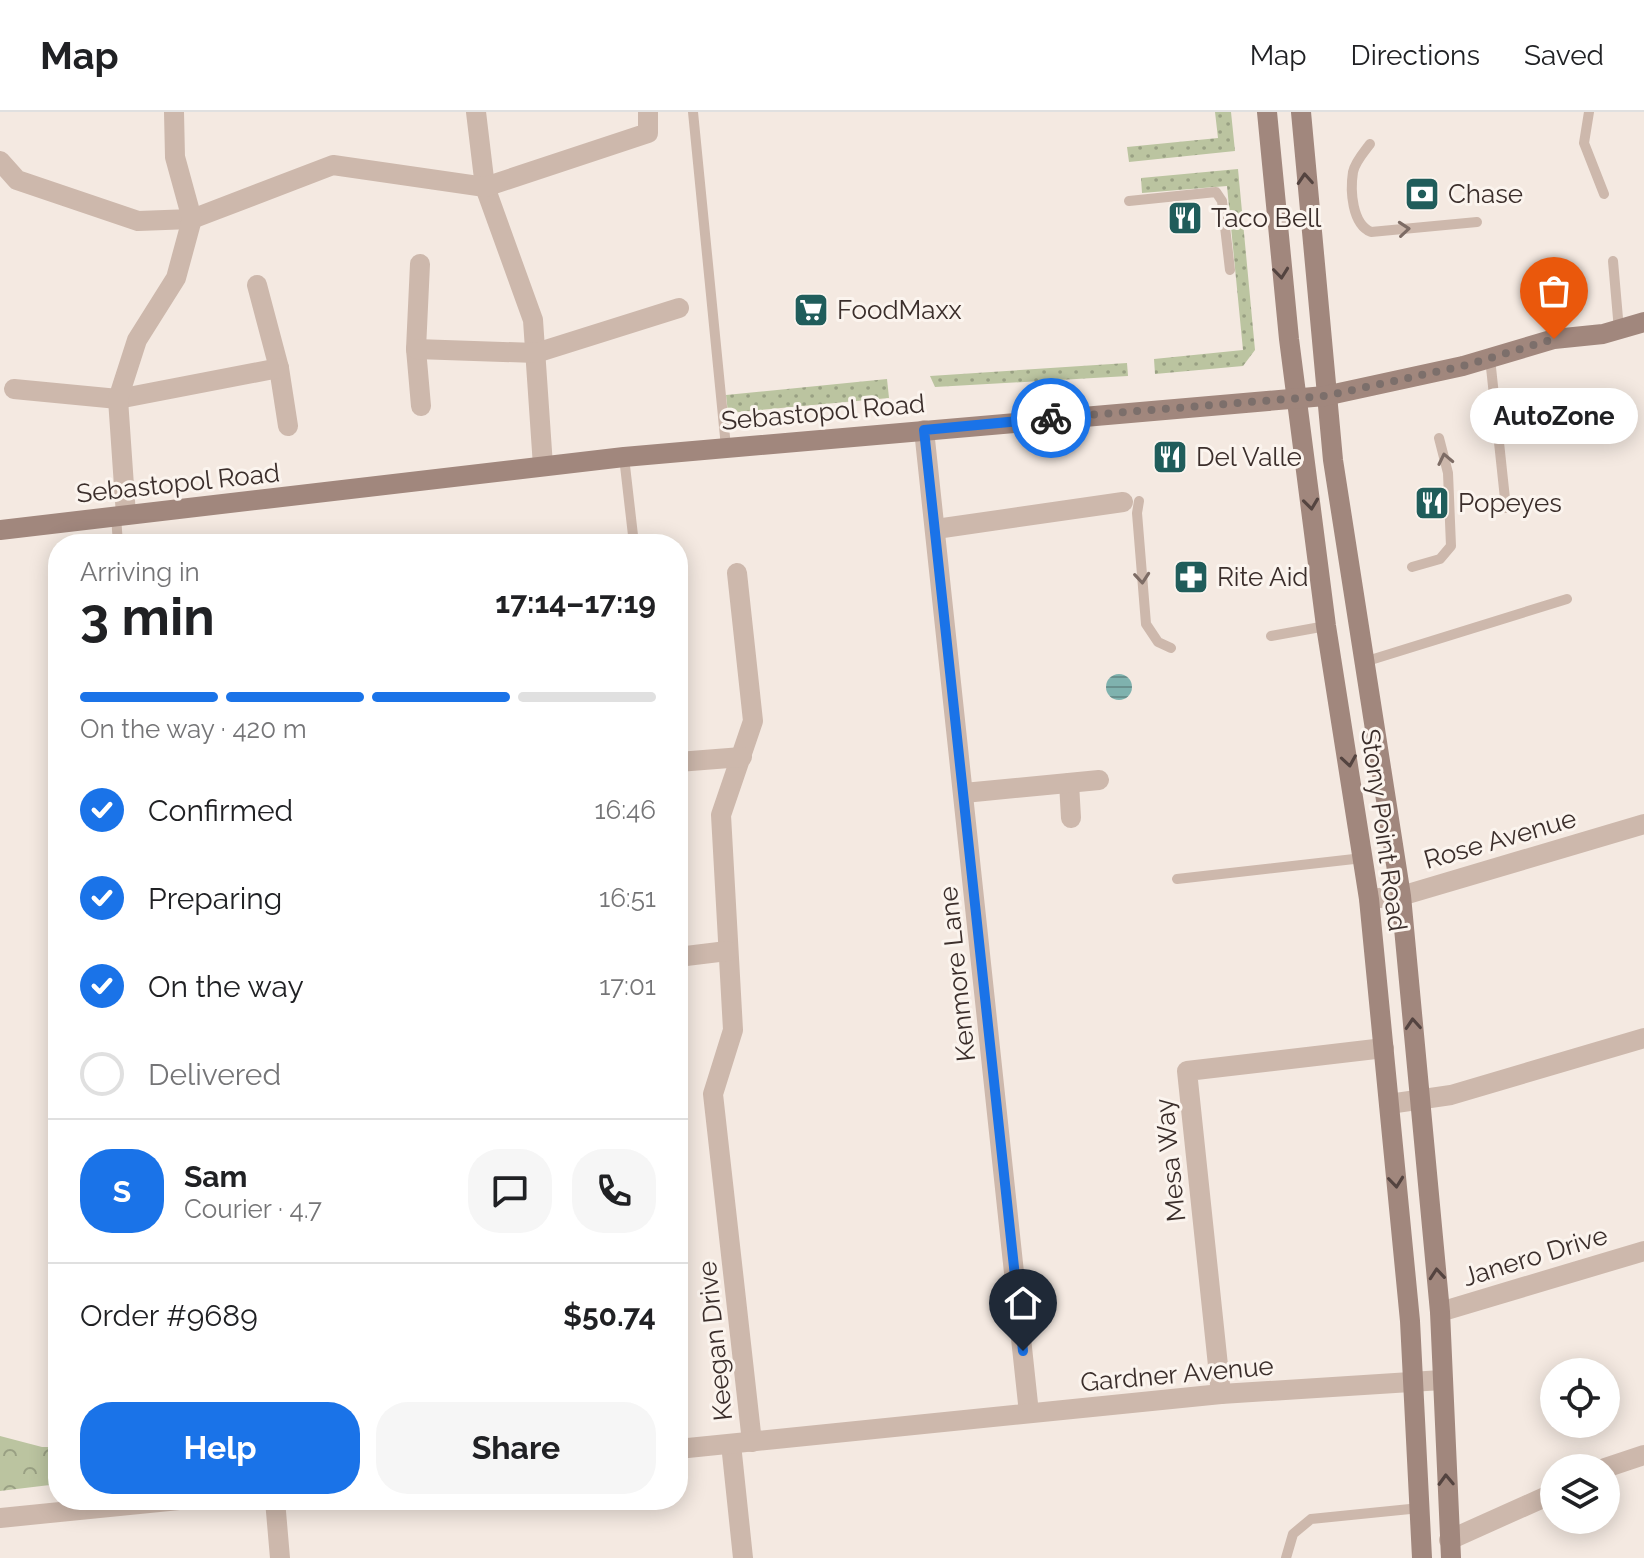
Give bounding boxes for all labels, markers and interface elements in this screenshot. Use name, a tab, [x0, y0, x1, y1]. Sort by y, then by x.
text: Map	[40, 33, 119, 78]
text: Map	[1250, 39, 1307, 72]
text: Directions	[1351, 39, 1480, 72]
text: Saved	[1524, 39, 1604, 72]
one-way arrow	[1297, 172, 1314, 185]
bank icon: Chase	[1403, 175, 1441, 213]
place label: Chase	[1448, 179, 1523, 209]
restaurant icon: Taco Bell	[1166, 199, 1204, 237]
place label: Taco Bell	[1211, 203, 1322, 233]
one-way arrow	[1398, 220, 1411, 237]
pin	[1520, 257, 1588, 339]
one-way arrow	[1273, 267, 1290, 280]
icon: bag	[1532, 269, 1576, 313]
supermarket icon: FoodMaxx	[792, 291, 830, 329]
place label: FoodMaxx	[837, 295, 962, 325]
courier	[1011, 378, 1091, 458]
callout: AutoZone	[1470, 387, 1638, 443]
street label: Sebastopol Road	[720, 388, 926, 436]
icon: bike	[1029, 396, 1073, 440]
text: AutoZone	[1493, 401, 1615, 431]
restaurant icon: Del Valle	[1151, 438, 1189, 476]
place label: Del Valle	[1196, 442, 1302, 472]
one-way arrow	[1437, 452, 1454, 465]
street label: Sebastopol Road	[75, 457, 281, 509]
restaurant icon: Popeyes	[1413, 484, 1451, 522]
place label: Popeyes	[1458, 488, 1562, 518]
one-way arrow	[1302, 497, 1319, 511]
text: Arriving in	[80, 557, 200, 587]
pharmacy icon: Rite Aid	[1172, 558, 1210, 596]
place label: Rite Aid	[1217, 562, 1309, 592]
one-way arrow	[1133, 572, 1150, 585]
text: 17:14–17:19	[495, 585, 656, 620]
text: 3 min	[80, 586, 215, 647]
text: On the way · 420 m	[80, 714, 307, 744]
street label: Stony Point Road	[1355, 727, 1413, 933]
one-way arrow	[1339, 755, 1356, 768]
icon: check	[80, 788, 124, 832]
text: Confirmed	[148, 793, 293, 828]
text: 16:46	[594, 795, 656, 825]
street label: Rose Avenue	[1420, 803, 1580, 875]
icon: check	[80, 876, 124, 920]
text: Preparing	[148, 881, 282, 916]
text: 16:51	[599, 883, 656, 913]
street label: Kenmore Lane	[933, 885, 981, 1063]
icon: check	[80, 964, 124, 1008]
text: On the way	[148, 969, 304, 1004]
text: 17:01	[599, 971, 656, 1001]
one-way arrow	[1404, 1017, 1421, 1030]
text: Delivered	[148, 1057, 281, 1092]
street label: Mesa Way	[1149, 1097, 1191, 1223]
button: chat	[468, 1149, 552, 1233]
button: phone	[572, 1149, 656, 1233]
text: Sam	[184, 1159, 247, 1194]
text: S	[113, 1174, 131, 1209]
one-way arrow	[1388, 1176, 1405, 1189]
text: Courier · 4.7	[184, 1194, 322, 1224]
street label: Janero Drive	[1459, 1220, 1611, 1292]
street label: Keegan Drive	[692, 1260, 738, 1422]
one-way arrow	[1428, 1267, 1445, 1280]
pin	[989, 1269, 1057, 1351]
icon: home	[1001, 1281, 1045, 1325]
text: Order #9689	[80, 1298, 258, 1333]
text: $50.74	[563, 1298, 656, 1333]
street label: Gardner Avenue	[1079, 1351, 1275, 1397]
map controls	[1540, 1358, 1620, 1534]
button: locate	[1540, 1358, 1620, 1438]
button: Help	[80, 1402, 360, 1494]
button: Share	[376, 1402, 656, 1494]
button: layers	[1540, 1454, 1620, 1534]
one-way arrow	[1438, 1473, 1455, 1486]

